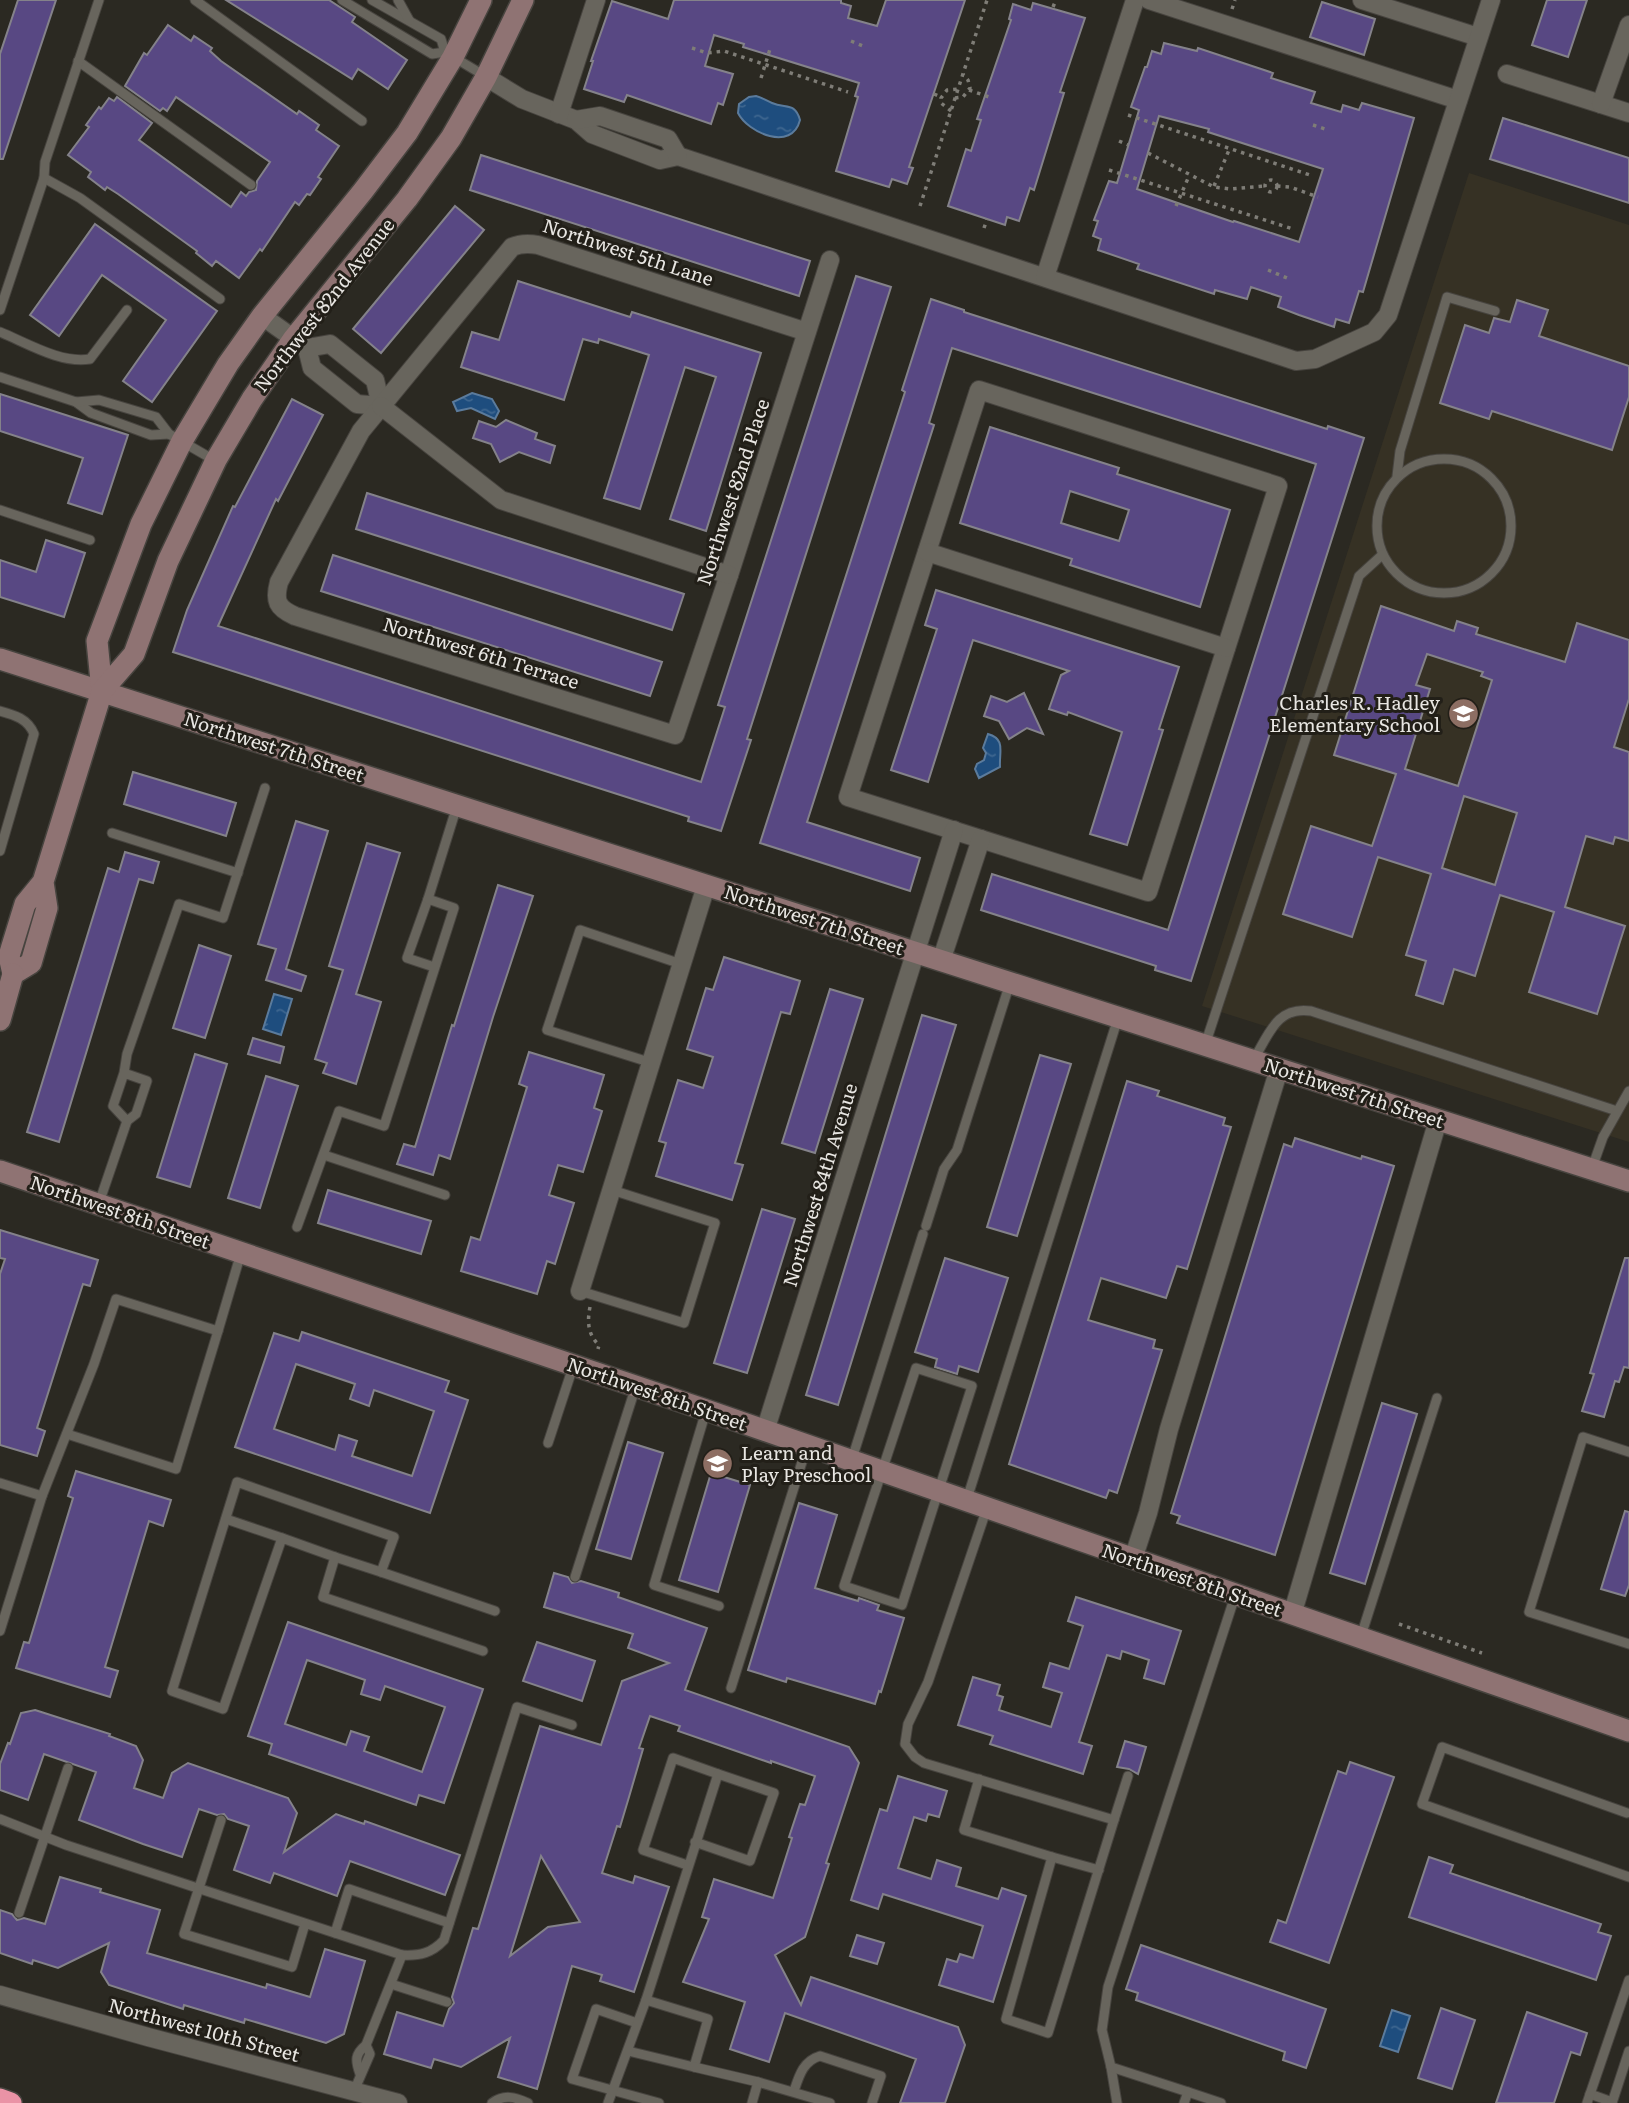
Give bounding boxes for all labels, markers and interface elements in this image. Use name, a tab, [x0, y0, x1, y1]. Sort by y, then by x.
street label: Northwest 5th Lane	[539, 210, 717, 292]
street label: Northwest 82nd Avenue	[246, 211, 400, 397]
street label: Northwest 82nd Place	[689, 395, 776, 589]
street label: Northwest 6th Terrace	[380, 609, 583, 695]
place label: Charles R. Hadley Elementary School	[1269, 688, 1440, 738]
school or university icon: Charles R. Hadley Elementary School	[1446, 697, 1480, 731]
street label: Northwest 7th Street	[181, 704, 368, 789]
street label: Northwest 7th Street	[721, 877, 908, 962]
street label: Northwest 7th Street	[1261, 1050, 1448, 1135]
street label: Northwest 84th Avenue	[775, 1079, 863, 1290]
street label: Northwest 8th Street	[27, 1167, 214, 1255]
street label: Northwest 8th Street	[564, 1349, 751, 1437]
place label: Learn and Play Preschool	[741, 1438, 871, 1488]
school or university icon: Learn and Play Preschool	[701, 1447, 735, 1481]
street label: Northwest 8th Street	[1099, 1535, 1286, 1623]
street label: Northwest 10th Street	[105, 1990, 303, 2068]

